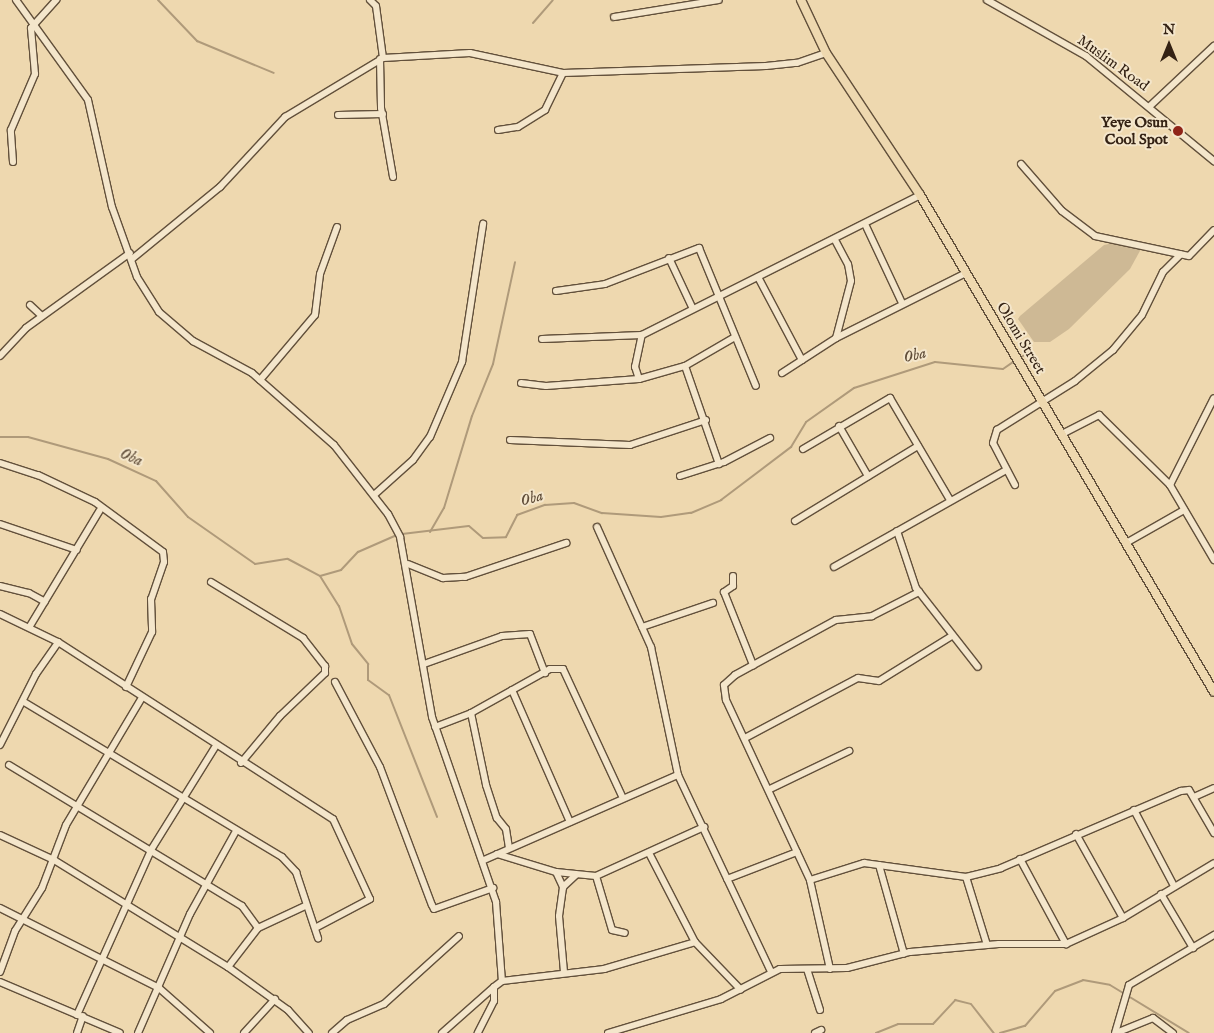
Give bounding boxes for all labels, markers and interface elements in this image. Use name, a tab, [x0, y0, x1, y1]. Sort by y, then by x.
north arrow	[1144, 20, 1194, 70]
text: N	[1163, 21, 1175, 39]
street label: Muslim Road	[1074, 31, 1152, 95]
place label: Yeye Osun Cool Spot	[1101, 113, 1168, 148]
marker: Yeye Osun Cool Spot	[1172, 125, 1184, 137]
street label: Olomi Street	[993, 299, 1049, 377]
water label: Oba	[902, 344, 928, 368]
water label: Oba	[117, 445, 145, 471]
water label: Oba	[518, 487, 546, 511]

